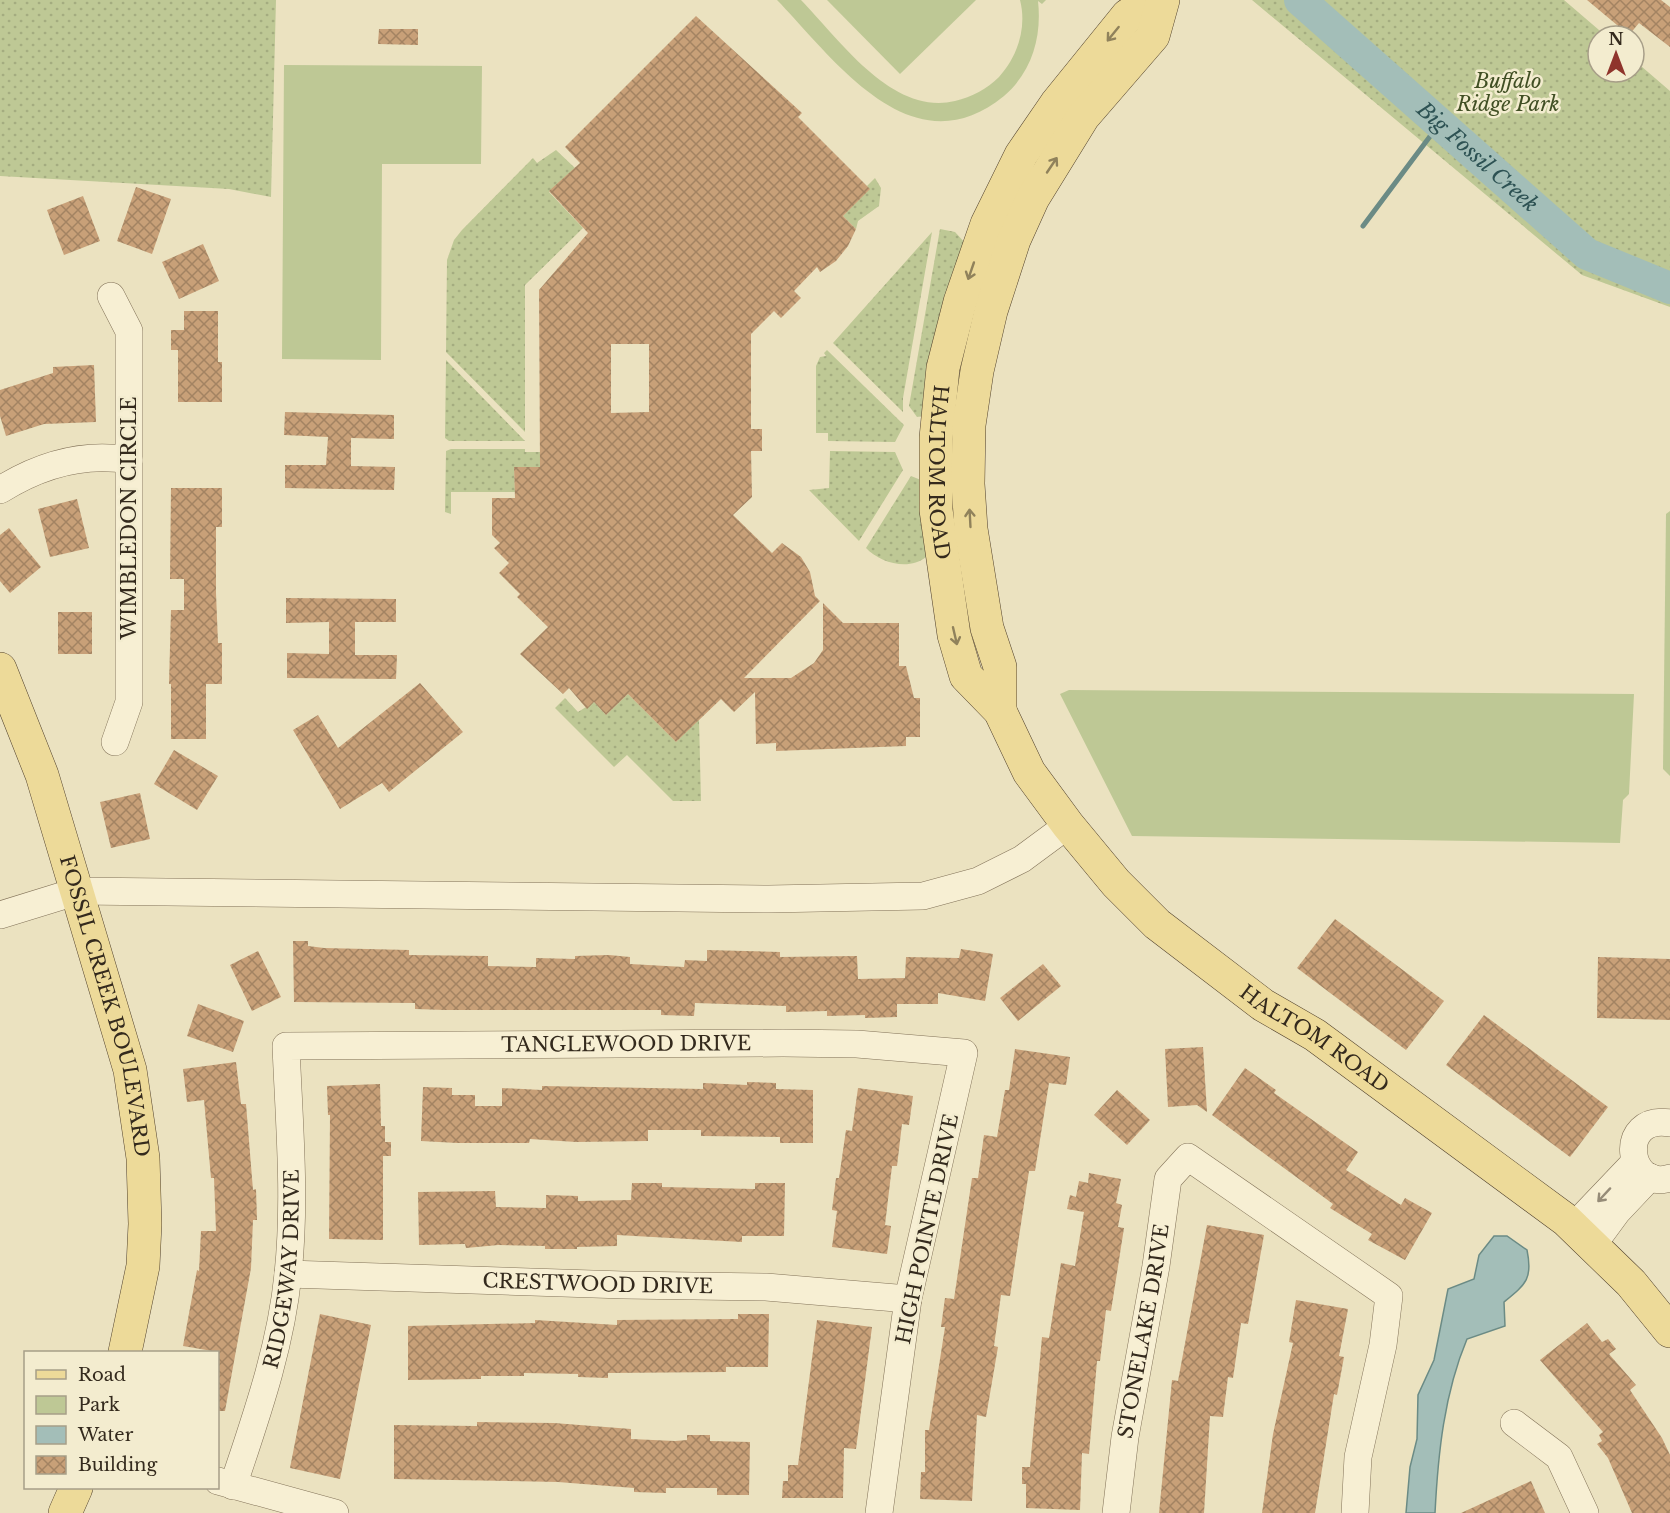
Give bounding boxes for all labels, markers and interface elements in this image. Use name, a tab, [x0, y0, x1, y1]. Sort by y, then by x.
north arrow	[1586, 24, 1646, 84]
one-way arrow	[1106, 25, 1119, 41]
text: N	[1608, 29, 1624, 49]
park label: Buffalo Ridge Park	[1455, 69, 1560, 116]
water label: Big Fossil Creek	[1411, 96, 1543, 218]
one-way arrow	[1046, 158, 1058, 174]
one-way arrow	[964, 261, 975, 280]
street label: HALTOM ROAD	[924, 384, 955, 561]
street label: WIMBLEDON CIRCLE	[117, 397, 141, 640]
one-way arrow	[964, 509, 975, 528]
one-way arrow	[949, 626, 961, 645]
street label: FOSSIL CREEK BOULEVARD	[55, 852, 155, 1159]
street label: HALTOM ROAD	[1235, 980, 1394, 1098]
street label: TANGLEWOOD DRIVE	[501, 1031, 751, 1057]
street label: HIGH POINTE DRIVE	[891, 1112, 963, 1346]
street label: RIDGEWAY DRIVE	[259, 1169, 304, 1371]
one-way arrow	[1597, 1187, 1611, 1202]
street label: STONELAKE DRIVE	[1113, 1222, 1174, 1440]
street label: CRESTWOOD DRIVE	[482, 1268, 713, 1298]
legend	[24, 1351, 219, 1489]
text: Road	[78, 1364, 126, 1386]
text: Park	[78, 1394, 120, 1416]
text: Water	[77, 1424, 134, 1446]
text: Building	[78, 1454, 157, 1476]

